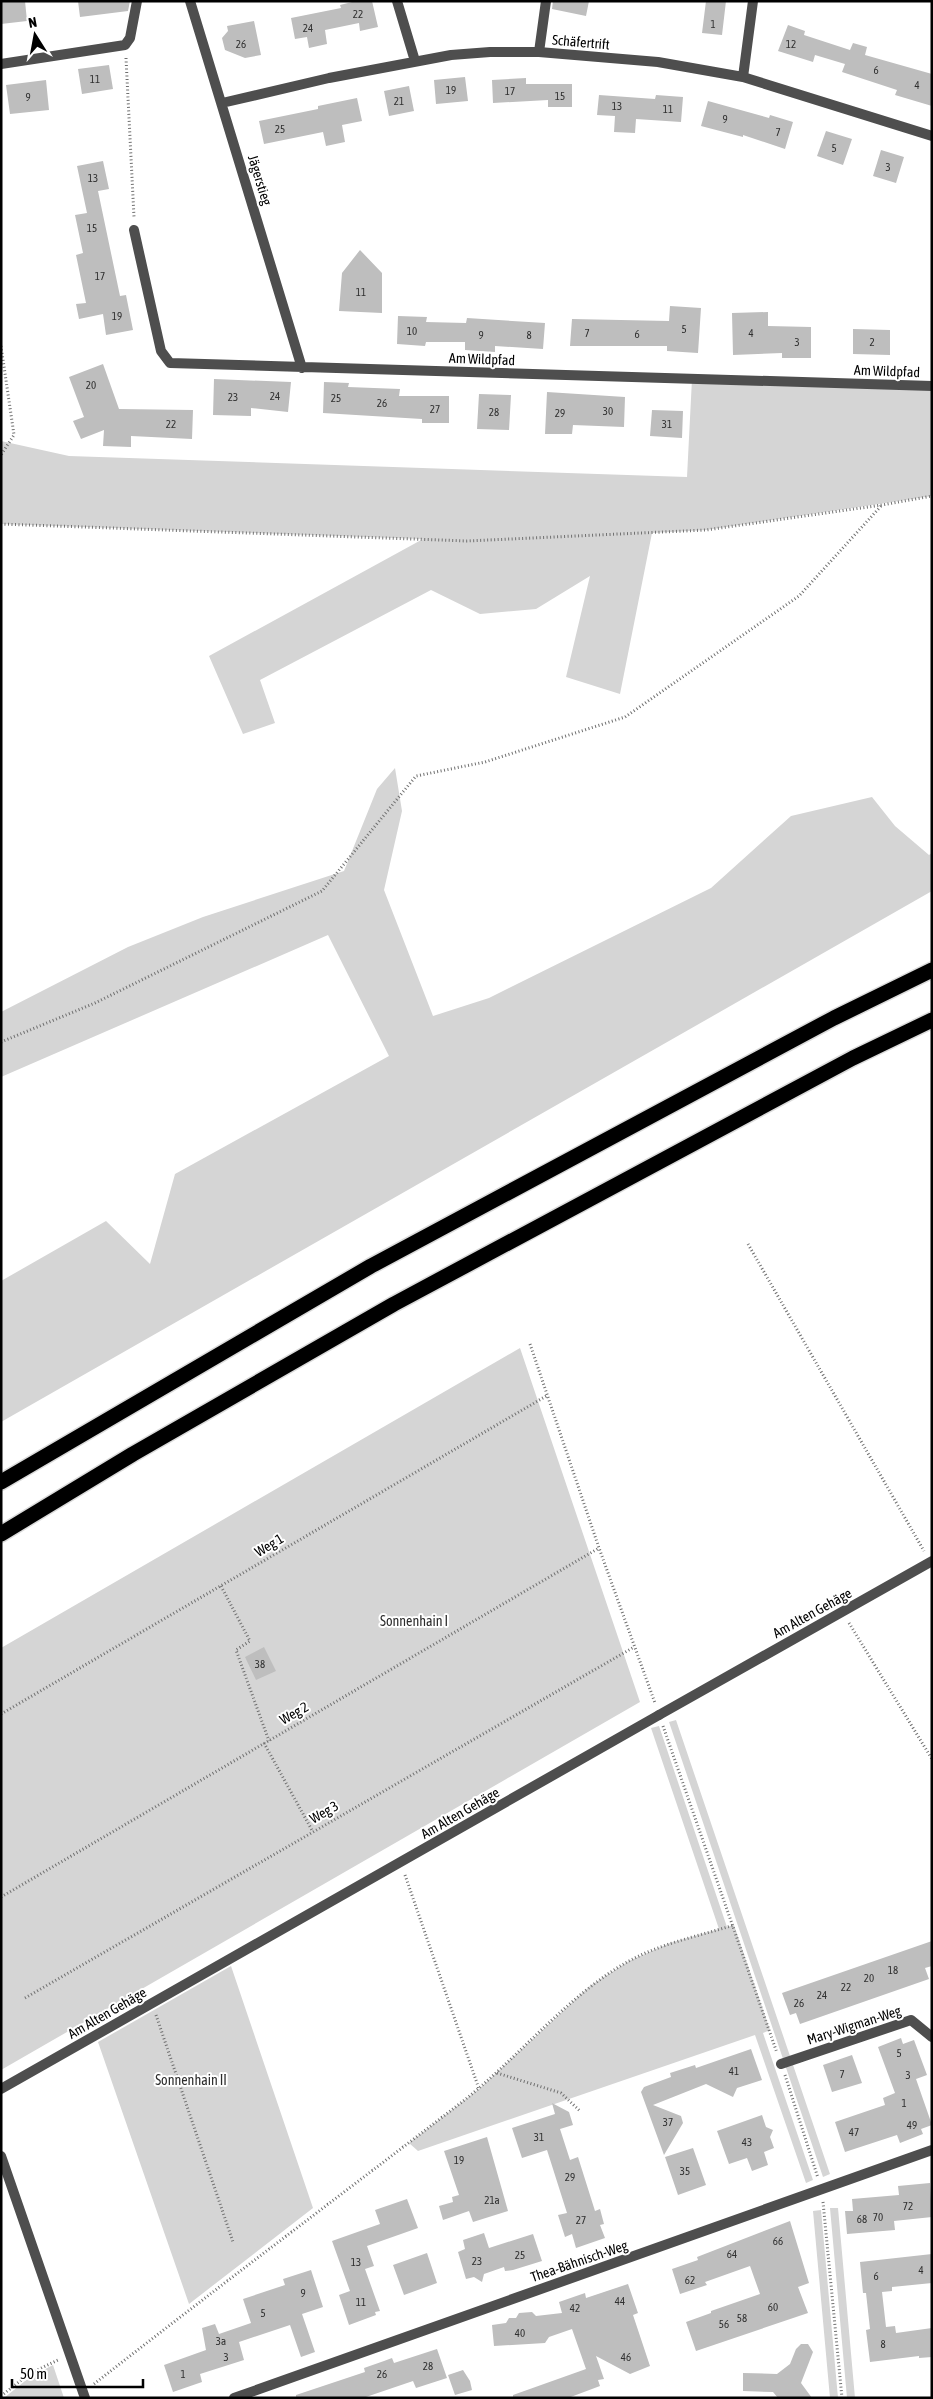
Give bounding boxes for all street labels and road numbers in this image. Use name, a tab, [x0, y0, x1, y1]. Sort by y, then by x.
street label: Schäfertrift	[551, 32, 611, 52]
street label: Jägerstieg	[245, 153, 275, 207]
street label: Am Wildpfad	[449, 350, 515, 368]
street label: Am Wildpfad	[854, 362, 920, 380]
street label: Weg 1	[252, 1530, 286, 1560]
street label: Am Alten Gehäge	[770, 1585, 854, 1641]
street label: Weg 2	[277, 1698, 311, 1728]
street label: Am Alten Gehäge	[418, 1784, 502, 1842]
street label: Weg 3	[307, 1797, 341, 1827]
street label: Am Alten Gehäge	[65, 1984, 149, 2042]
street label: Mary-Wigman-Weg	[805, 2002, 903, 2048]
street label: Thea-Bähnisch-Weg	[528, 2237, 630, 2285]

